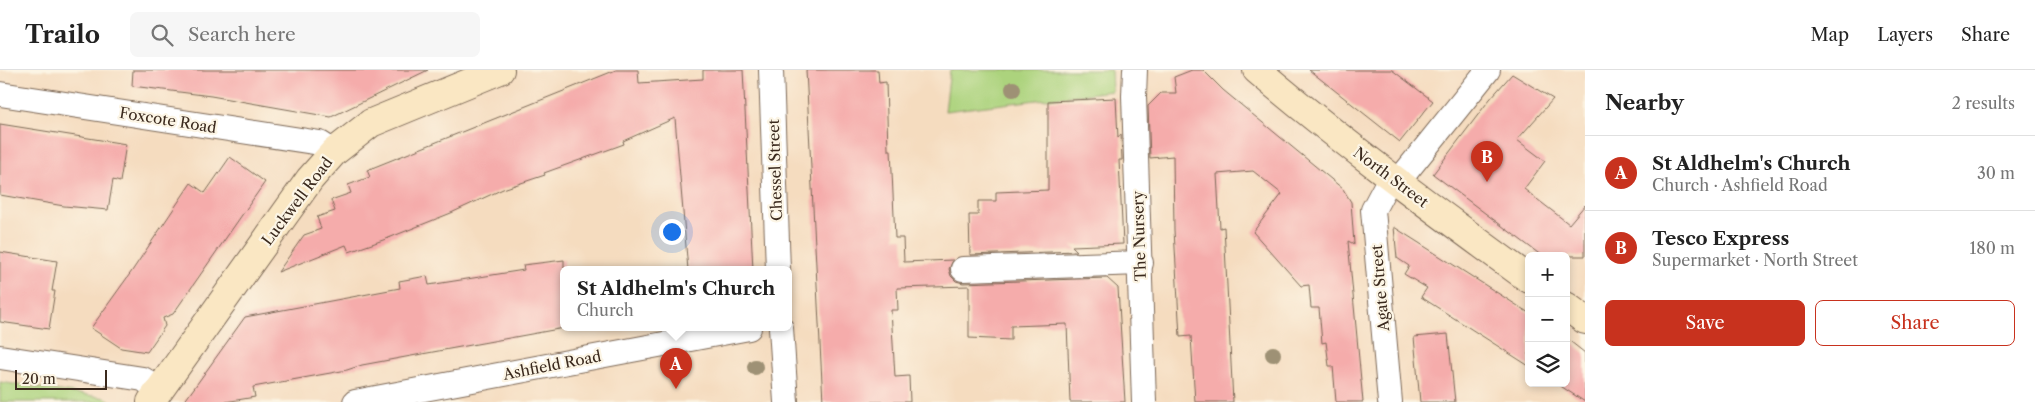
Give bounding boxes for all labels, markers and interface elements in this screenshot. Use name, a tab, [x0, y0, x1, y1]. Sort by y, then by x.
search box	[130, 12, 480, 57]
text: Trailo	[25, 20, 100, 49]
icon: search	[148, 21, 176, 49]
text: Search here	[188, 23, 296, 46]
text: Map	[1811, 24, 1849, 46]
text: Layers	[1877, 24, 1933, 46]
text: Share	[1961, 24, 2010, 46]
text: Nearby	[1605, 90, 1684, 115]
text: 2 results	[1952, 93, 2015, 113]
street label: Foxcote Road	[118, 103, 218, 137]
street label: Chessel Street	[764, 118, 786, 221]
pin: B	[1471, 141, 1503, 182]
street label: North Street	[1350, 143, 1433, 212]
text: St Aldhelm's Church	[1652, 152, 1851, 175]
street label: Luckwell Road	[258, 153, 336, 249]
text: A	[1615, 163, 1627, 183]
text: 30 m	[1977, 163, 2015, 183]
text: Church · Ashfield Road	[1652, 175, 1828, 195]
street label: The Nursery	[1128, 190, 1150, 281]
your location	[659, 219, 685, 245]
text: Tesco Express	[1652, 227, 1789, 250]
text: B	[1615, 238, 1627, 258]
text: 180 m	[1969, 238, 2015, 258]
street label: Agate Street	[1367, 243, 1393, 333]
text: Supermarket · North Street	[1652, 250, 1858, 270]
map controls	[1525, 252, 1570, 387]
button: +	[1525, 252, 1570, 297]
popup	[560, 266, 792, 331]
text: St Aldhelm's Church	[577, 277, 775, 300]
button: −	[1525, 297, 1570, 342]
text: Church	[577, 300, 634, 320]
button: Save	[1605, 300, 1805, 346]
button: Share	[1815, 300, 2015, 346]
button: layers	[1525, 342, 1570, 387]
street label: Ashfield Road	[500, 346, 603, 384]
pin: A	[660, 348, 692, 389]
scale bar	[15, 367, 108, 390]
text: 20 m	[22, 370, 56, 388]

